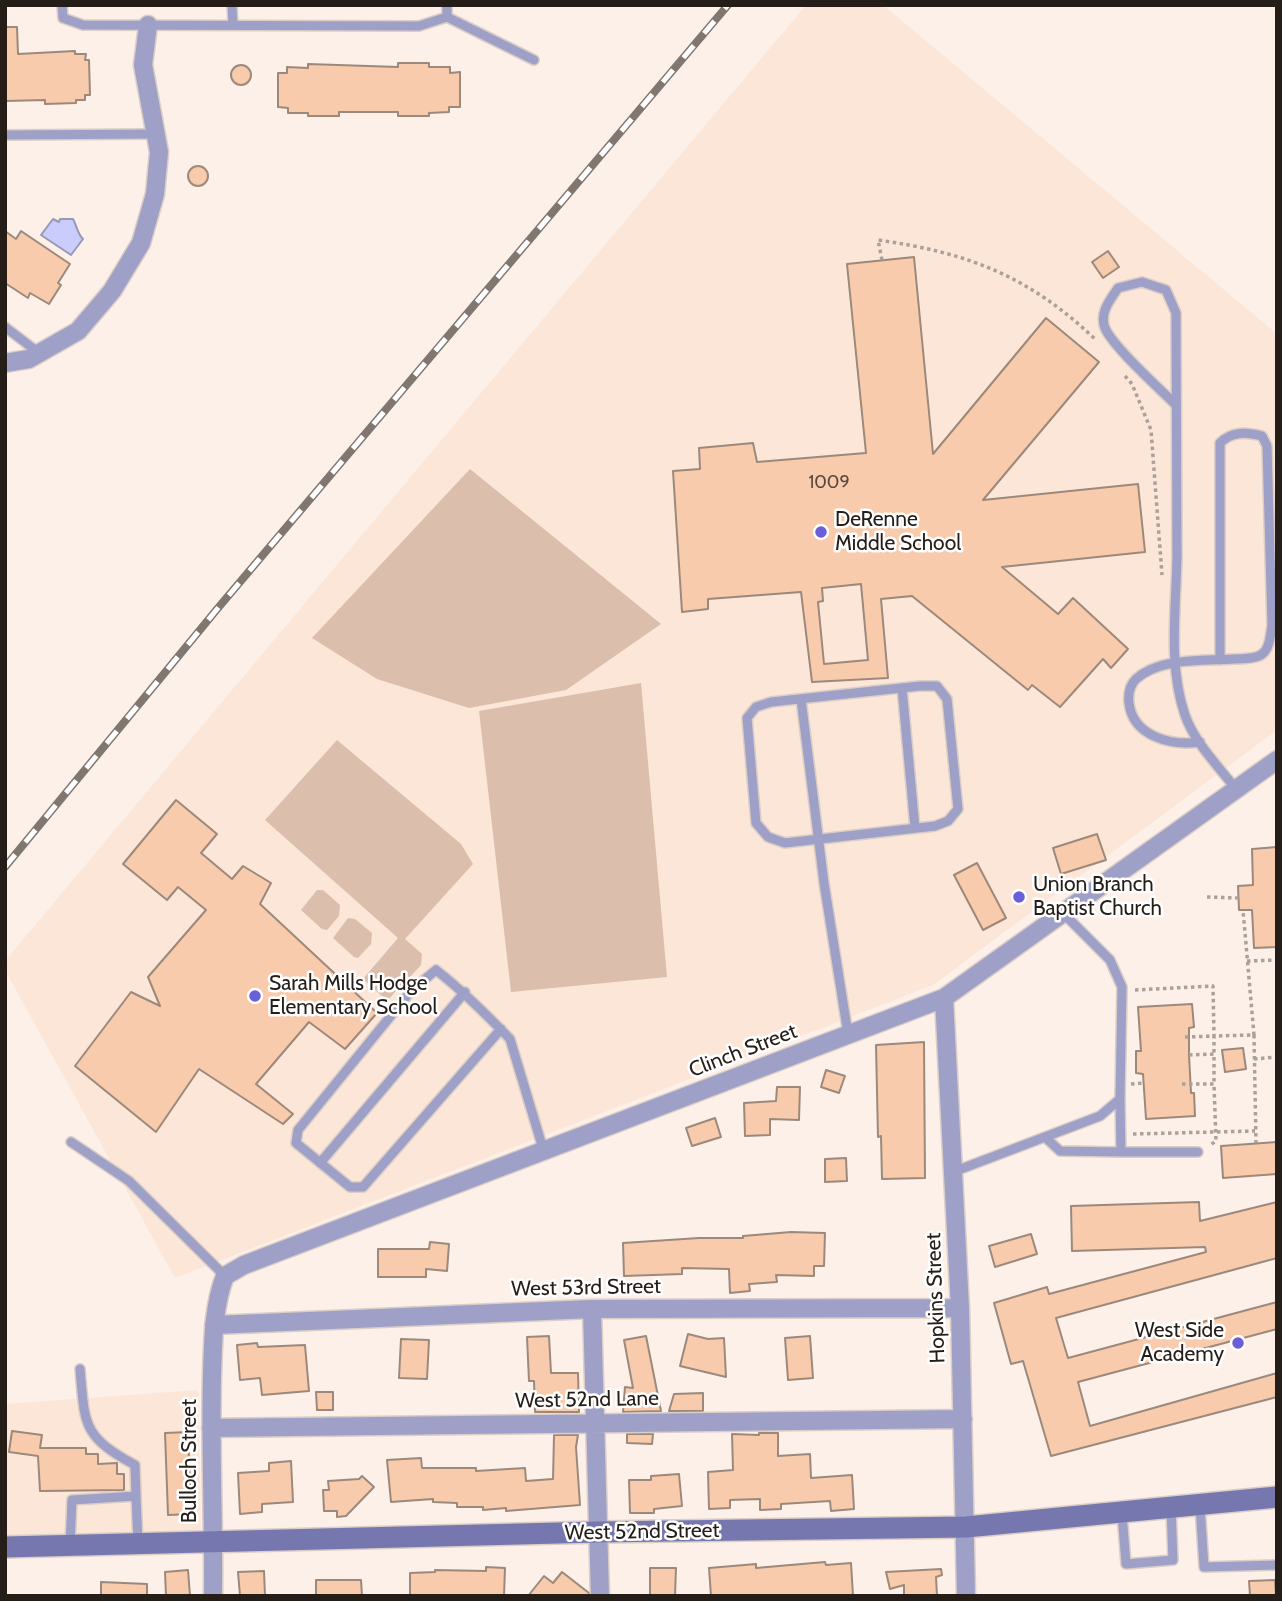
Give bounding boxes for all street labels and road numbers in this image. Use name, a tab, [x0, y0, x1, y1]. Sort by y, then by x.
street label: Clinch Street	[685, 1019, 801, 1083]
street label: Hopkins Street	[921, 1232, 951, 1364]
street label: West 53rd Street	[511, 1274, 661, 1302]
street label: West 52nd Lane	[515, 1386, 659, 1414]
street label: Bulloch Street	[177, 1399, 203, 1523]
street label: West 52nd Street	[564, 1518, 720, 1546]

